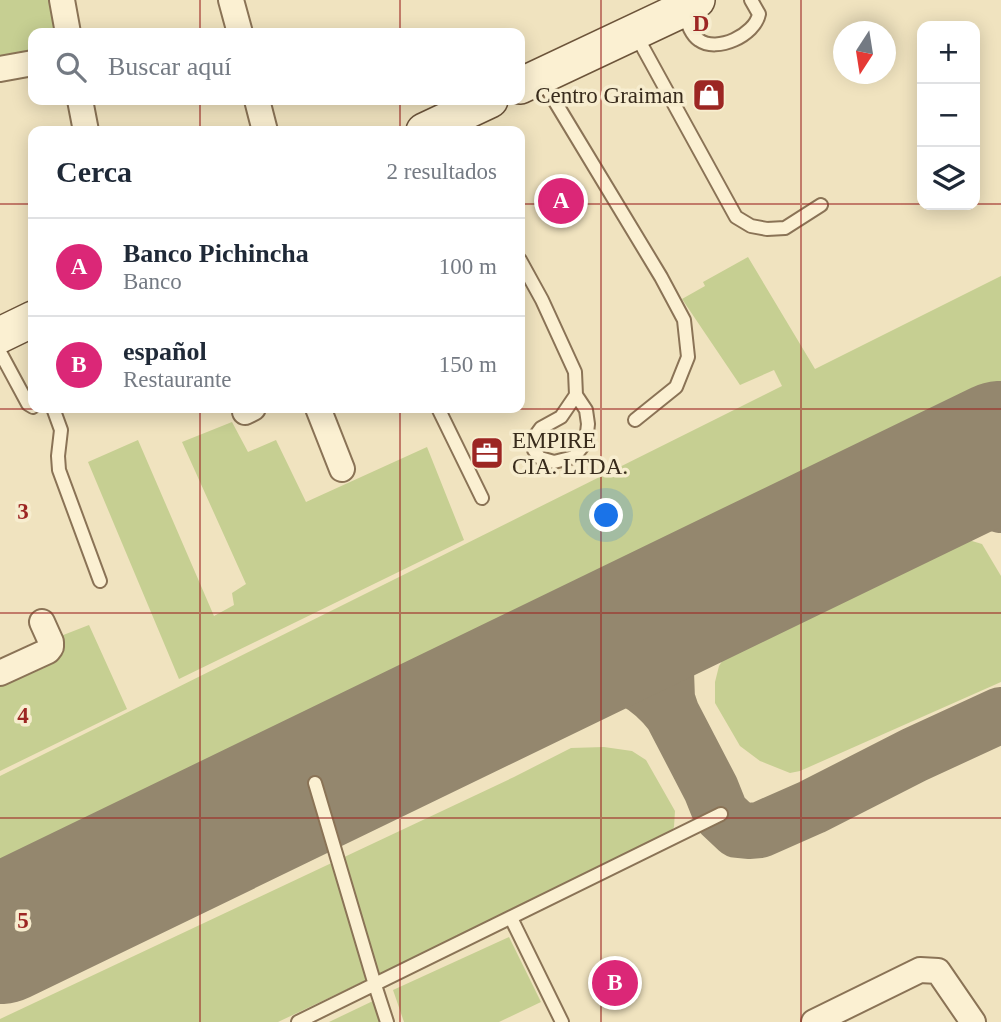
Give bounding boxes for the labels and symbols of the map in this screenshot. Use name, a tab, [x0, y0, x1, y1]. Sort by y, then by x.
text: D	[693, 11, 709, 36]
north arrow	[833, 21, 896, 84]
shop icon: Centro Graiman	[690, 76, 728, 114]
place label: Centro Graiman	[535, 83, 684, 108]
pin: A	[538, 175, 584, 227]
place label: EMPIRE CIA. LTDA.	[512, 428, 628, 479]
office icon: EMPIRE CIA. LTDA.	[468, 434, 506, 472]
your location	[589, 498, 623, 532]
text: 3	[17, 499, 29, 524]
text: 4	[17, 703, 29, 728]
text: 5	[17, 908, 29, 933]
pin: B	[592, 957, 638, 1009]

